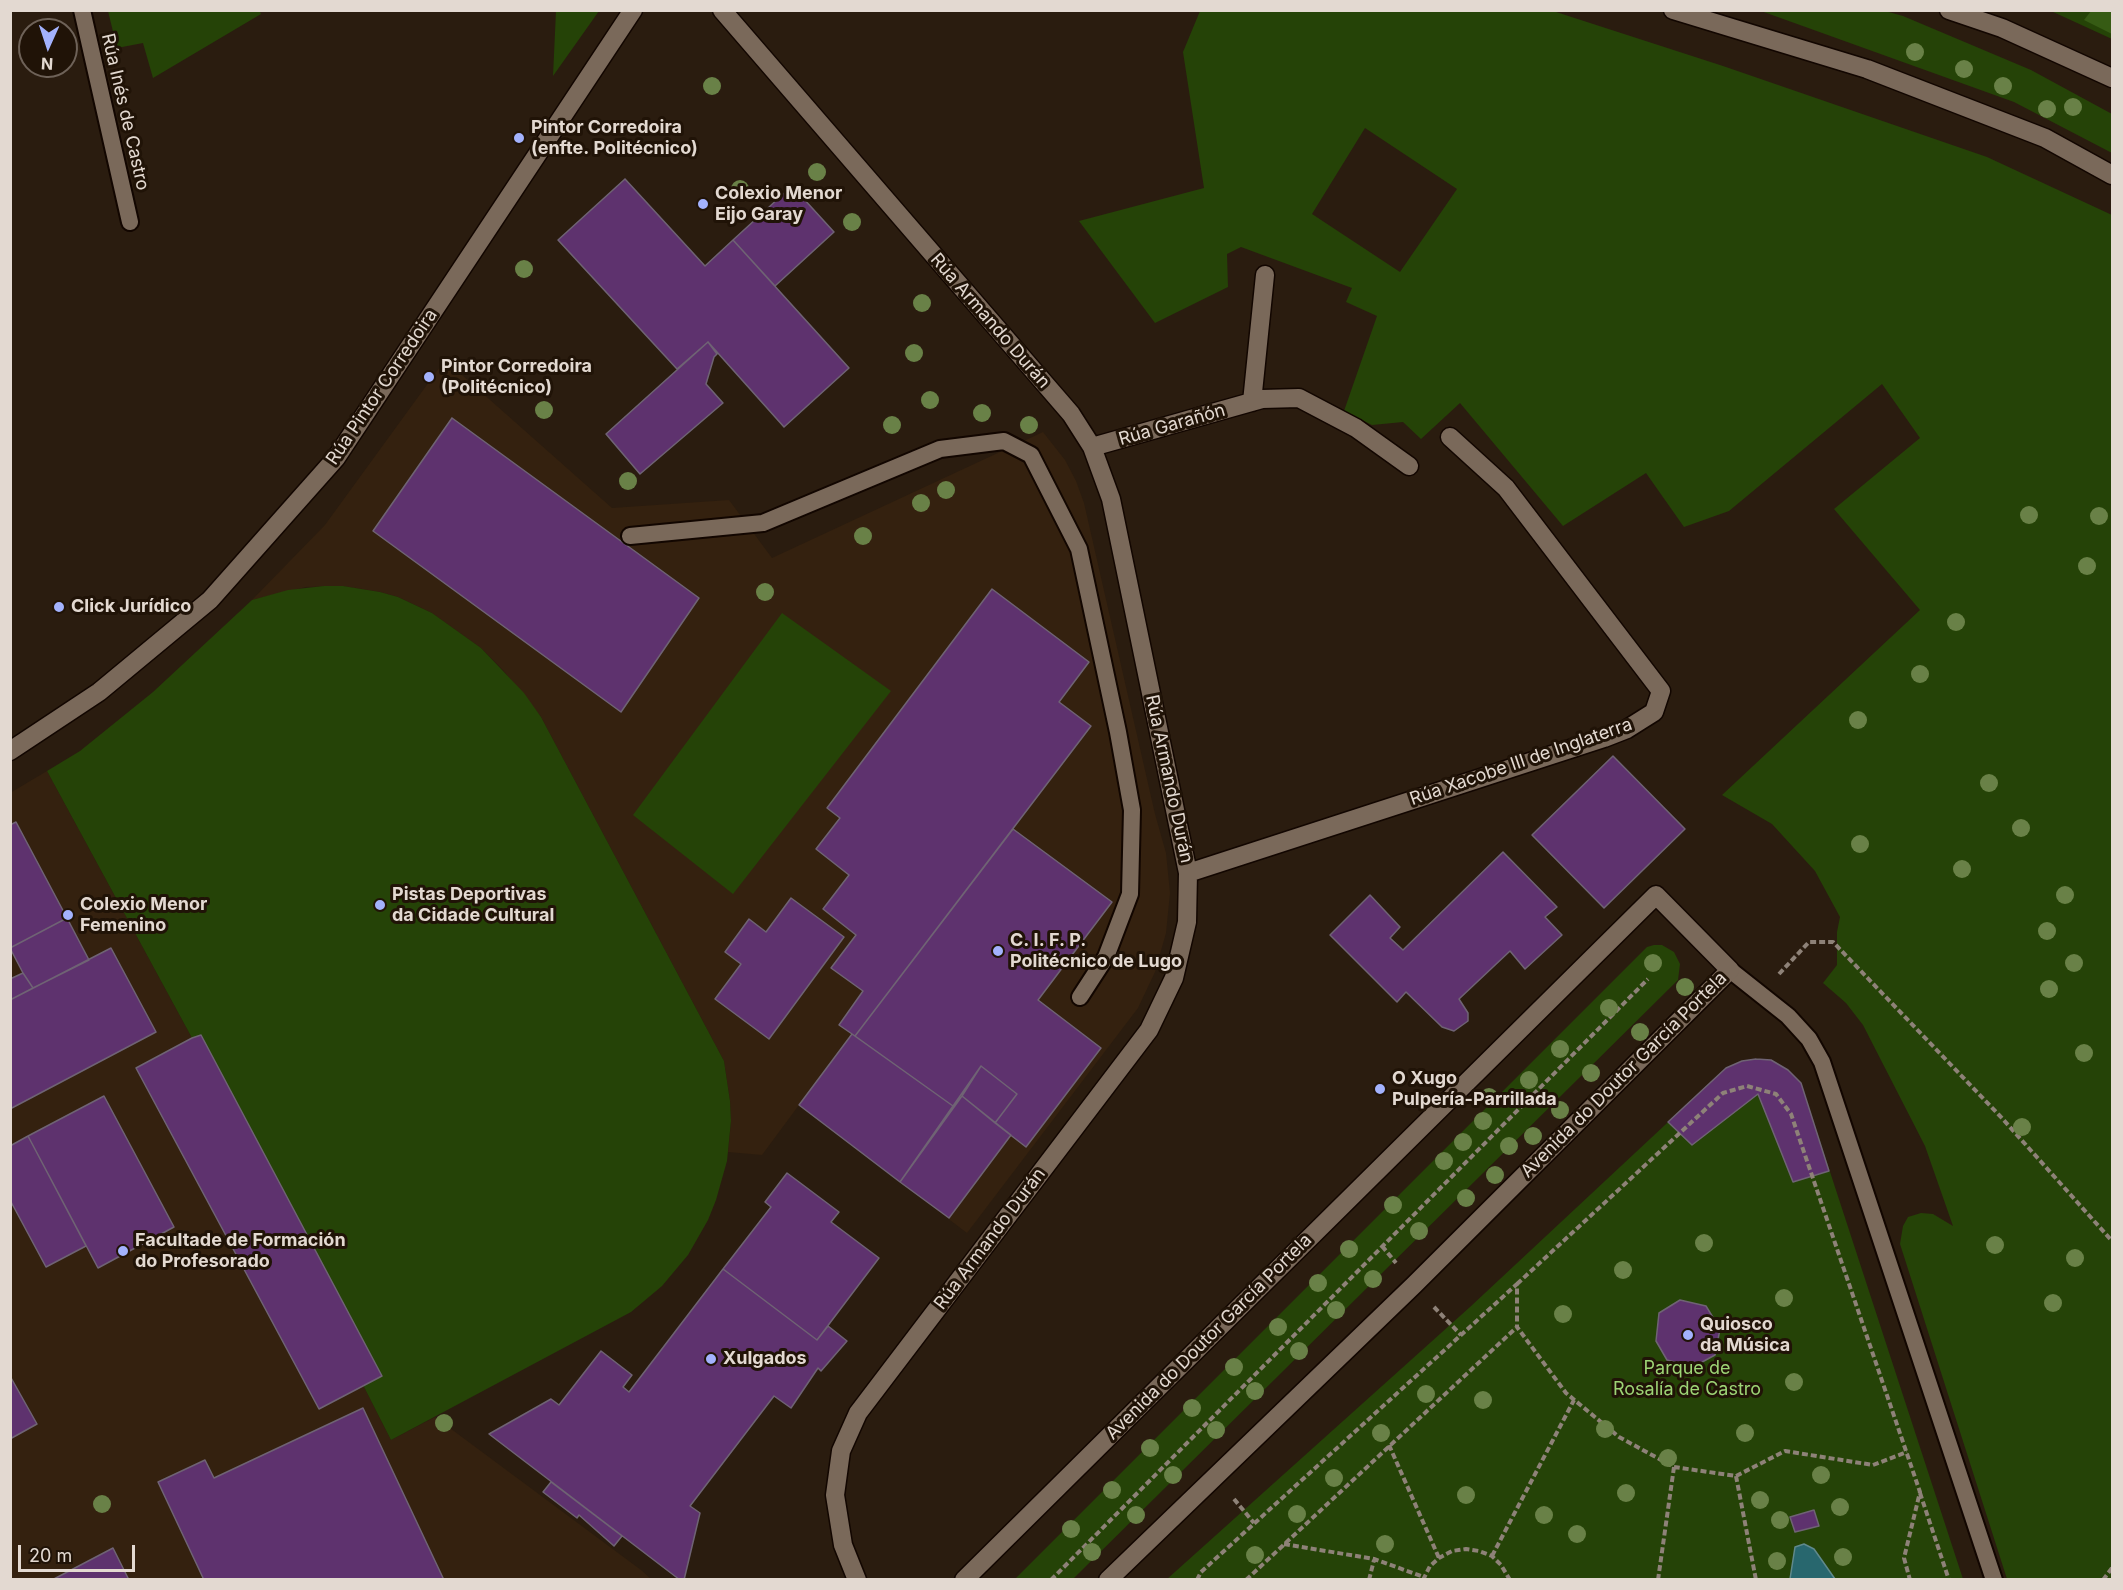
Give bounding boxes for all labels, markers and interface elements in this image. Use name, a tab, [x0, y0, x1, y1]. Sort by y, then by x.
north arrow	[18, 18, 78, 78]
street label: Rúa Inés de Castro	[96, 31, 154, 193]
text: N	[41, 54, 54, 74]
place label: Pintor Corredoira (enfte. Politécnico)	[531, 117, 698, 160]
marker: Pintor Corredoira (enfte. Politécnico)	[512, 131, 526, 145]
place label: Colexio Menor Eijo Garay	[715, 183, 842, 226]
marker: Colexio Menor Eijo Garay	[696, 197, 710, 211]
street label: Rúa Armando Durán	[926, 249, 1054, 393]
street label: Rúa Pintor Corredoira	[322, 305, 442, 469]
place label: Pintor Corredoira (Politécnico)	[441, 356, 592, 398]
marker: Pintor Corredoira (Politécnico)	[422, 370, 436, 384]
street label: Rúa Garañón	[1116, 399, 1228, 451]
place label: Click Jurídico	[71, 596, 191, 618]
marker: Click Jurídico	[52, 600, 66, 614]
street label: Rúa Armando Durán	[1141, 693, 1197, 865]
street label: Rúa Xacobe III de Inglaterra	[1407, 714, 1635, 810]
place label: Pistas Deportivas da Cidade Cultural	[392, 884, 554, 926]
place label: Colexio Menor Femenino	[80, 894, 207, 936]
marker: Pistas Deportivas da Cidade Cultural	[373, 898, 387, 912]
marker: Colexio Menor Femenino	[61, 908, 75, 922]
place label: C. I. F. P. Politécnico de Lugo	[1010, 930, 1182, 972]
marker: C. I. F. P. Politécnico de Lugo	[991, 944, 1005, 958]
street label: Avenida do Doutor García Portela	[1517, 968, 1731, 1182]
place label: O Xugo Pulpería-Parrillada	[1392, 1068, 1557, 1110]
marker: O Xugo Pulpería-Parrillada	[1373, 1082, 1387, 1096]
street label: Rúa Armando Durán	[930, 1164, 1050, 1314]
place label: Facultade de Formación do Profesorado	[135, 1230, 346, 1272]
street label: Avenida do Doutor García Portela	[1102, 1230, 1316, 1444]
marker: Facultade de Formación do Profesorado	[116, 1244, 130, 1258]
place label: Quiosco da Música	[1700, 1314, 1790, 1356]
marker: Quiosco da Música	[1681, 1328, 1695, 1342]
place label: Xulgados	[723, 1348, 807, 1370]
marker: Xulgados	[704, 1352, 718, 1366]
park label: Parque de Rosalía de Castro	[1613, 1358, 1761, 1400]
scale bar	[21, 1533, 138, 1571]
text: 20 m	[29, 1545, 72, 1566]

